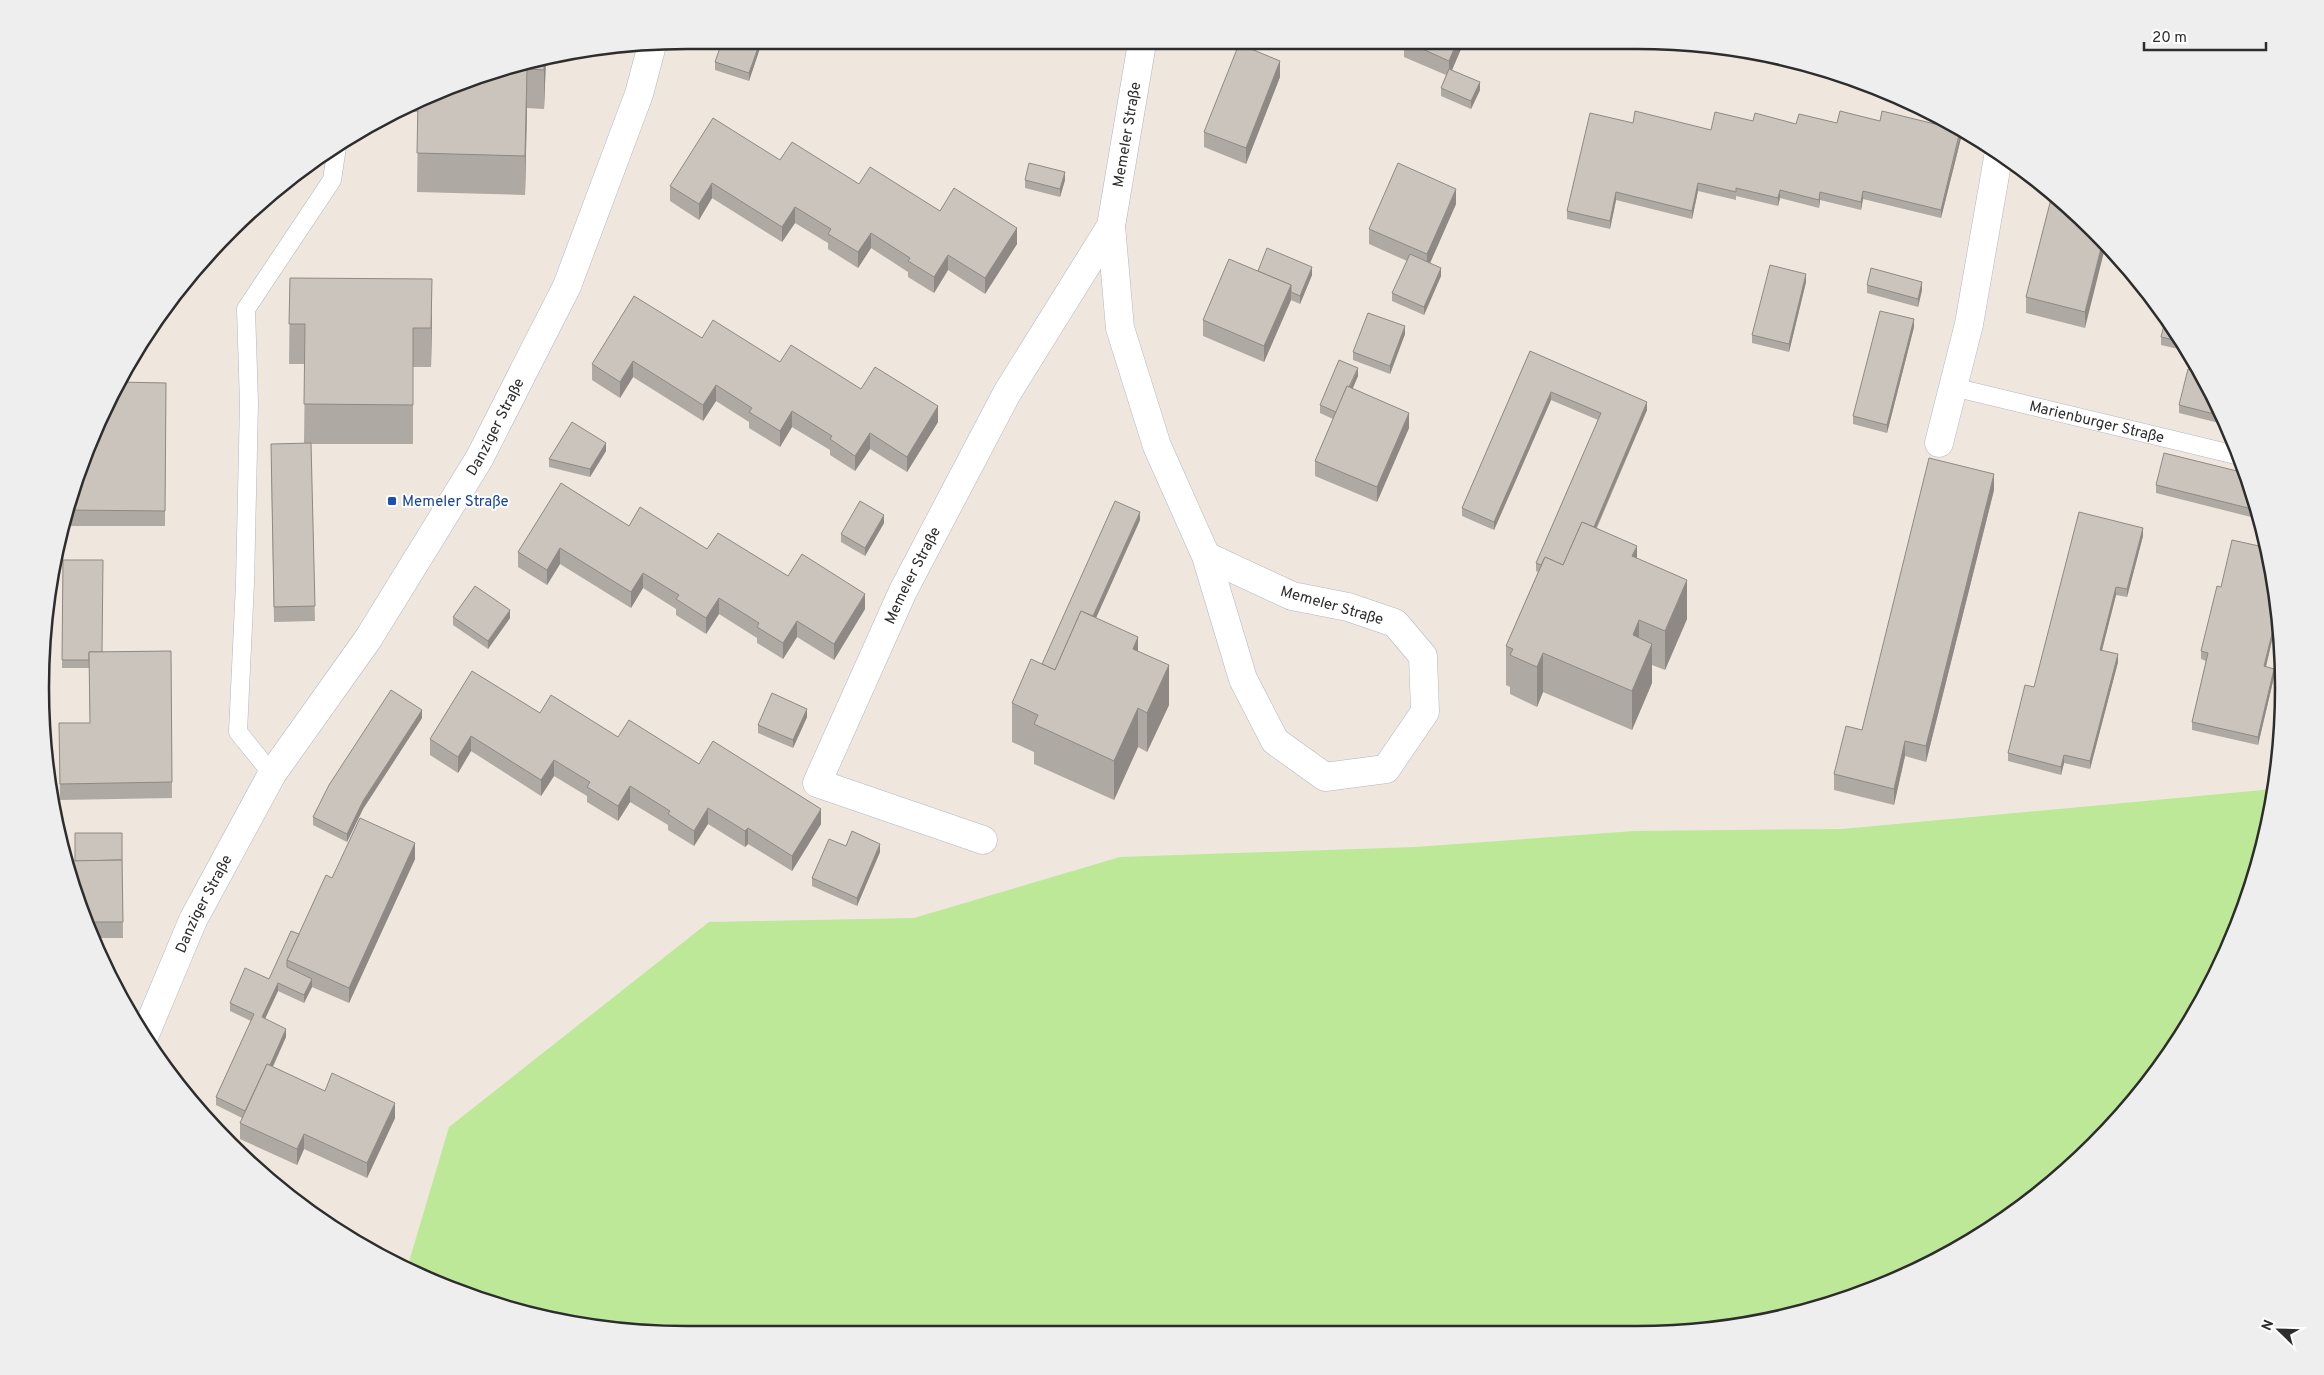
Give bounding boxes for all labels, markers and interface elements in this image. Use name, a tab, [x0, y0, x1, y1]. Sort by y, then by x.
scale bar	[2144, 20, 2266, 52]
text: 20 m	[2152, 29, 2187, 48]
street label: Memeler Straße	[1110, 81, 1146, 189]
street label: Danziger Straße	[463, 375, 530, 480]
street label: Marienburger Straße	[2027, 398, 2166, 448]
place label: Memeler Straße	[402, 493, 509, 512]
marker: Memeler Straße	[386, 495, 398, 507]
street label: Memeler Straße	[881, 524, 946, 628]
street label: Memeler Straße	[1278, 583, 1385, 630]
street label: Danziger Straße	[172, 852, 237, 956]
north arrow	[2254, 1305, 2304, 1355]
text: N	[2259, 1318, 2278, 1333]

